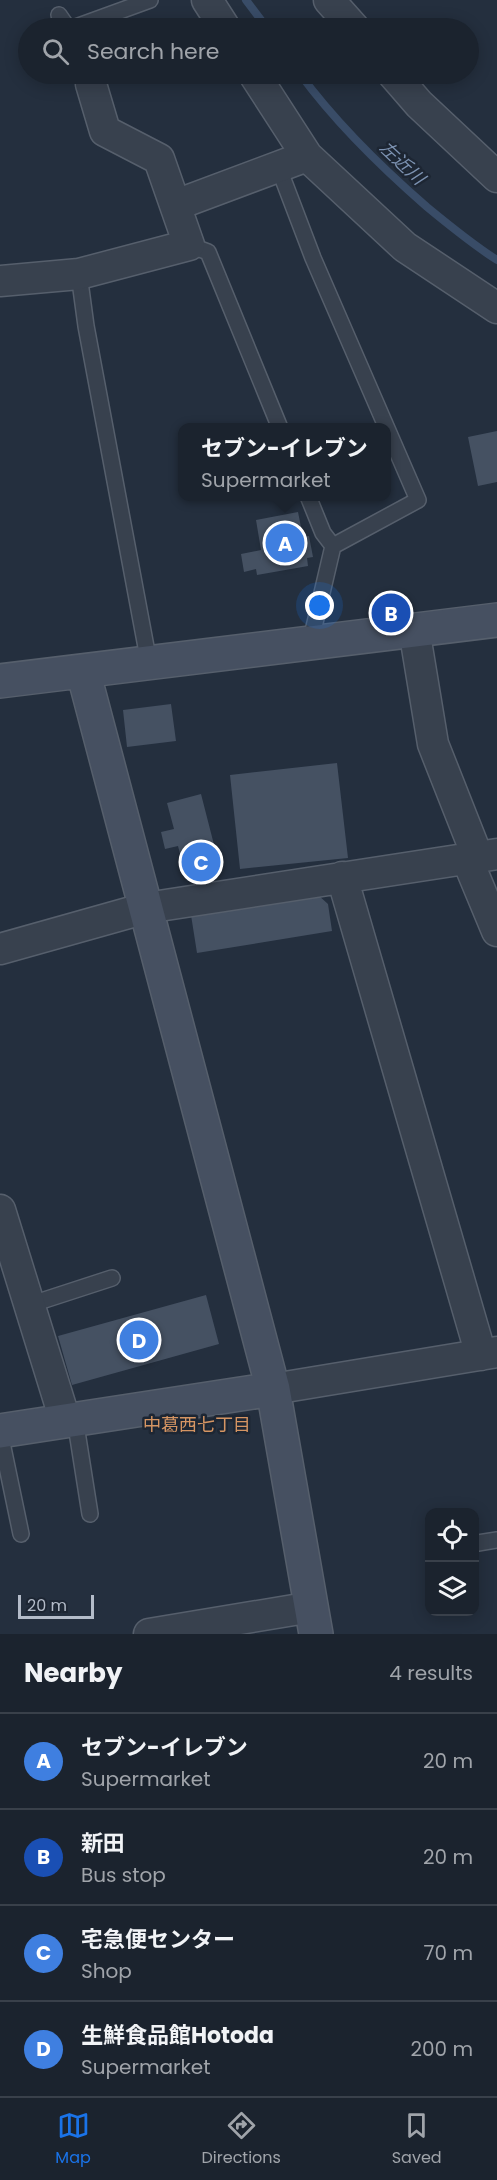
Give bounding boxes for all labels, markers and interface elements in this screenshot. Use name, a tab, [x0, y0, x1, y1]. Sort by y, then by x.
search box	[18, 18, 479, 84]
icon: search	[39, 35, 72, 68]
text: Search here	[87, 36, 220, 67]
water label: 左近川	[374, 135, 432, 192]
popup	[178, 423, 391, 501]
text: セブン-イレブン	[201, 433, 368, 464]
text: Supermarket	[201, 466, 331, 494]
pin: A	[266, 520, 304, 566]
pin: B	[372, 590, 410, 636]
your location	[305, 591, 334, 620]
pin: C	[182, 840, 220, 884]
pin: D	[120, 1318, 158, 1362]
district label: 中葛西七丁目	[143, 1412, 251, 1437]
map controls	[425, 1508, 479, 1616]
button: locate	[425, 1508, 479, 1562]
button: layers	[425, 1562, 479, 1616]
scale bar	[18, 1592, 94, 1620]
text: 20 m	[27, 1594, 67, 1617]
text: Nearby	[24, 1655, 122, 1691]
text: 4 results	[389, 1659, 473, 1687]
text: セブン-イレブン	[81, 1732, 248, 1763]
text: A	[36, 1747, 51, 1775]
text: 20 m	[423, 1747, 473, 1775]
text: Supermarket	[81, 1765, 210, 1793]
text: 新田	[81, 1828, 125, 1859]
text: B	[37, 1843, 50, 1871]
text: 20 m	[423, 1843, 473, 1871]
text: Bus stop	[81, 1861, 166, 1889]
text: 宅急便センター	[81, 1924, 235, 1955]
text: C	[36, 1939, 51, 1967]
text: 70 m	[424, 1939, 473, 1967]
text: Shop	[81, 1957, 132, 1985]
text: 生鮮食品館Hotoda	[81, 2020, 274, 2051]
text: D	[36, 2035, 51, 2063]
text: 200 m	[410, 2035, 473, 2063]
text: Supermarket	[81, 2053, 210, 2081]
tab: Map	[55, 2109, 91, 2170]
tab: Directions	[202, 2109, 281, 2170]
tab: Saved	[392, 2109, 442, 2170]

